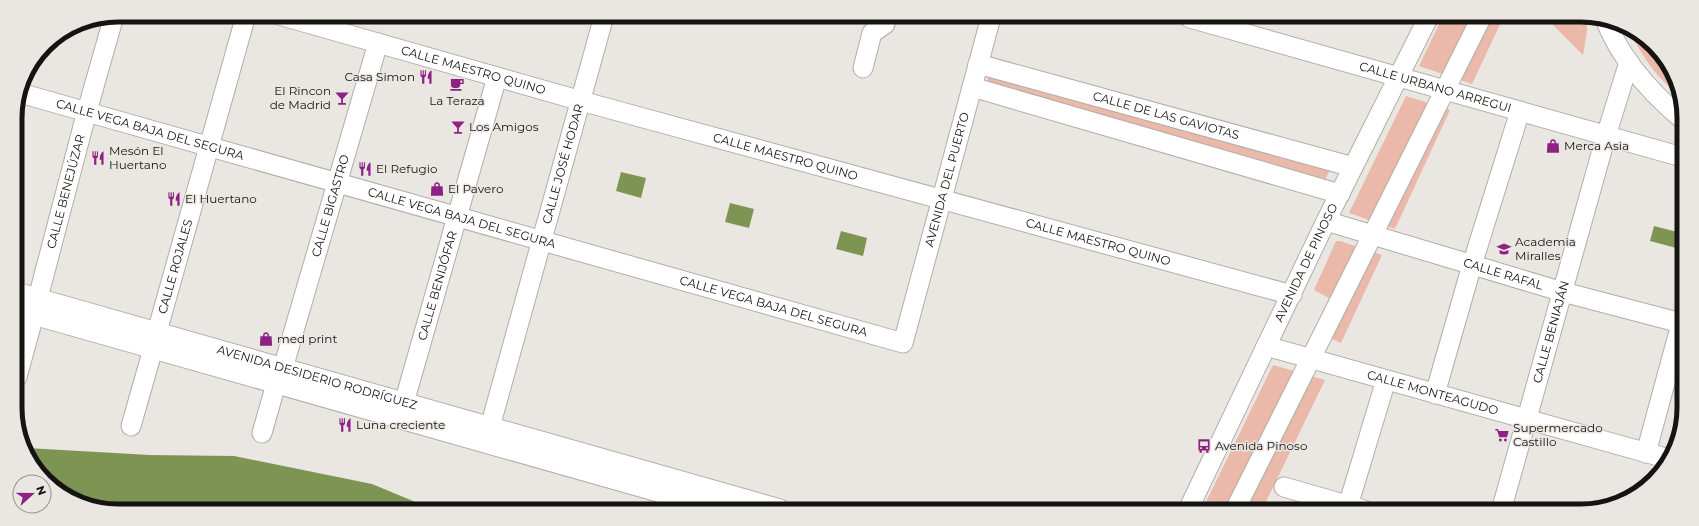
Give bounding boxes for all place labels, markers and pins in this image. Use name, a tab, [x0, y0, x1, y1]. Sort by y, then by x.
place label: Casa Simon	[344, 69, 415, 84]
restaurant icon: Casa Simon	[418, 69, 434, 85]
cafe icon: La Teraza	[449, 76, 465, 92]
place label: El Rincon de Madrid	[270, 83, 331, 112]
bar icon: El Rincon de Madrid	[334, 90, 350, 106]
place label: La Teraza	[429, 93, 485, 108]
bar icon: Los Amigos	[450, 119, 466, 135]
place label: Los Amigos	[469, 119, 539, 134]
shop icon: Merca Asia	[1545, 138, 1561, 154]
place label: Merca Asia	[1564, 138, 1629, 153]
place label: Mesón El Huertano	[109, 143, 166, 172]
restaurant icon: Mesón El Huertano	[90, 150, 106, 166]
restaurant icon: El Refugio	[357, 161, 373, 177]
place label: El Refugio	[376, 161, 437, 176]
shop icon: El Pavero	[429, 181, 445, 197]
place label: El Pavero	[448, 181, 504, 196]
restaurant icon: El Huertano	[166, 191, 182, 207]
place label: El Huertano	[185, 191, 257, 206]
place label: Academia Miralles	[1515, 234, 1576, 263]
school or university icon: Academia Miralles	[1496, 241, 1512, 257]
shop icon: med print	[258, 331, 274, 347]
place label: med print	[277, 331, 337, 346]
restaurant icon: Luna creciente	[337, 417, 353, 433]
place label: Luna creciente	[356, 417, 445, 432]
place label: Supermercado Castillo	[1513, 420, 1603, 449]
supermarket icon: Supermercado Castillo	[1494, 427, 1510, 443]
bus stop icon: Avenida Pinoso	[1196, 438, 1212, 454]
place label: Avenida Pinoso	[1215, 438, 1307, 453]

